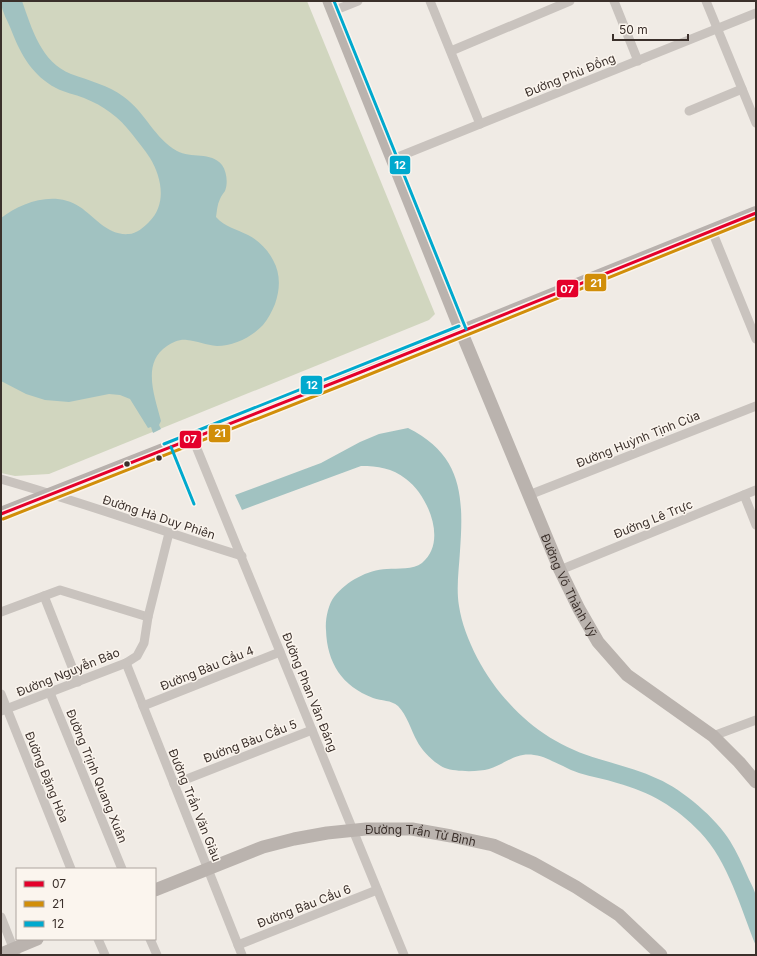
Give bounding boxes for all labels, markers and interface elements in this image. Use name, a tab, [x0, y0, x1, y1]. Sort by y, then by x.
scale bar	[613, 16, 688, 42]
text: 50 m	[619, 22, 648, 37]
street label: Đường Phù Đổng	[523, 50, 617, 100]
line badge: 12	[389, 155, 411, 175]
text: 12	[394, 158, 406, 172]
line badge: 21	[584, 273, 607, 292]
text: 21	[590, 276, 602, 290]
line badge: 07	[556, 279, 579, 298]
text: 07	[560, 282, 574, 296]
line badge: 12	[300, 375, 323, 395]
text: 12	[306, 378, 318, 392]
street label: Đường Huỳnh Tịnh Của	[574, 407, 702, 471]
line badge: 21	[208, 424, 231, 443]
text: 21	[214, 426, 226, 440]
line badge: 07	[179, 430, 202, 449]
text: 07	[183, 432, 197, 446]
unlabelled marker	[154, 453, 164, 463]
unlabelled marker	[122, 459, 132, 469]
street label: Đường Hà Duy Phiên	[101, 492, 217, 542]
street label: Đường Lê Trực	[611, 496, 695, 542]
street label: Đường Võ Thành Vỹ	[538, 531, 601, 640]
street label: Đường Phan Văn Đáng	[279, 630, 341, 754]
street label: Đường Bàu Cầu 4	[158, 642, 256, 694]
street label: Đường Nguyễn Bảo	[14, 644, 122, 700]
street label: Đường Trịnh Quang Xuân	[63, 707, 131, 845]
street label: Đường Bàu Cầu 5	[201, 716, 299, 766]
street label: Đường Đặng Hòa	[22, 729, 72, 825]
street label: Đường Trần Văn Giàu	[166, 747, 224, 863]
street label: Đường Trần Tử Bình	[365, 822, 477, 849]
legend	[16, 868, 156, 940]
text: 07	[52, 876, 66, 891]
street label: Đường Bàu Cầu 6	[255, 881, 353, 931]
text: 21	[52, 896, 64, 911]
text: 12	[52, 916, 64, 931]

